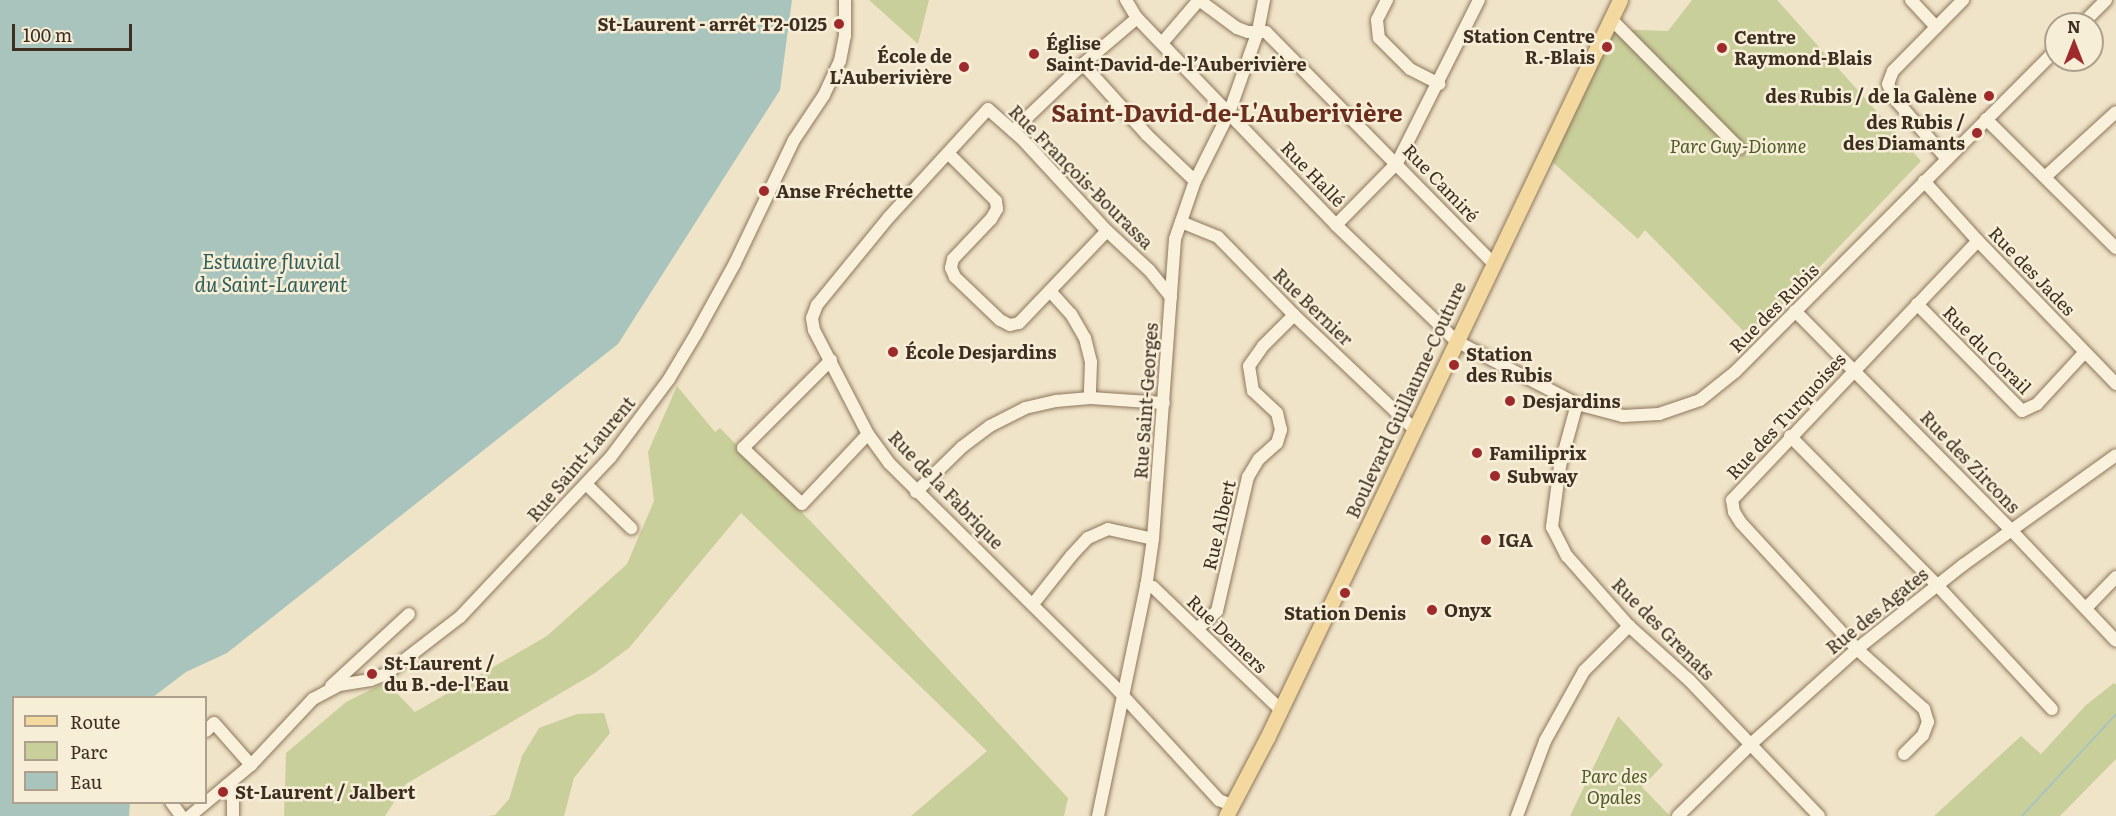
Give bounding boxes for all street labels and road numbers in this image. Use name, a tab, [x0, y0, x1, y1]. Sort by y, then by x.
street label: Rue François-Bourassa	[1004, 100, 1158, 254]
street label: Rue Hallé	[1277, 137, 1349, 211]
street label: Rue Camiré	[1399, 140, 1483, 226]
street label: Rue des Jades	[1984, 222, 2080, 320]
street label: Rue des Rubis	[1725, 259, 1823, 357]
street label: Rue Bernier	[1269, 264, 1357, 350]
street label: Boulevard Guillaume-Couture	[1342, 278, 1470, 522]
street label: Rue du Corail	[1939, 302, 2035, 398]
street label: Rue Saint-Georges	[1130, 322, 1162, 480]
street label: Rue des Turquoises	[1722, 348, 1850, 484]
street label: Rue Saint-Laurent	[523, 392, 639, 526]
street label: Rue des Zircons	[1916, 406, 2024, 518]
street label: Rue de la Fabrique	[884, 426, 1008, 554]
street label: Rue Albert	[1198, 478, 1240, 572]
street label: Rue des Agates	[1822, 563, 1932, 659]
street label: Rue des Grenats	[1608, 574, 1718, 684]
street label: Rue Demers	[1183, 591, 1271, 677]

